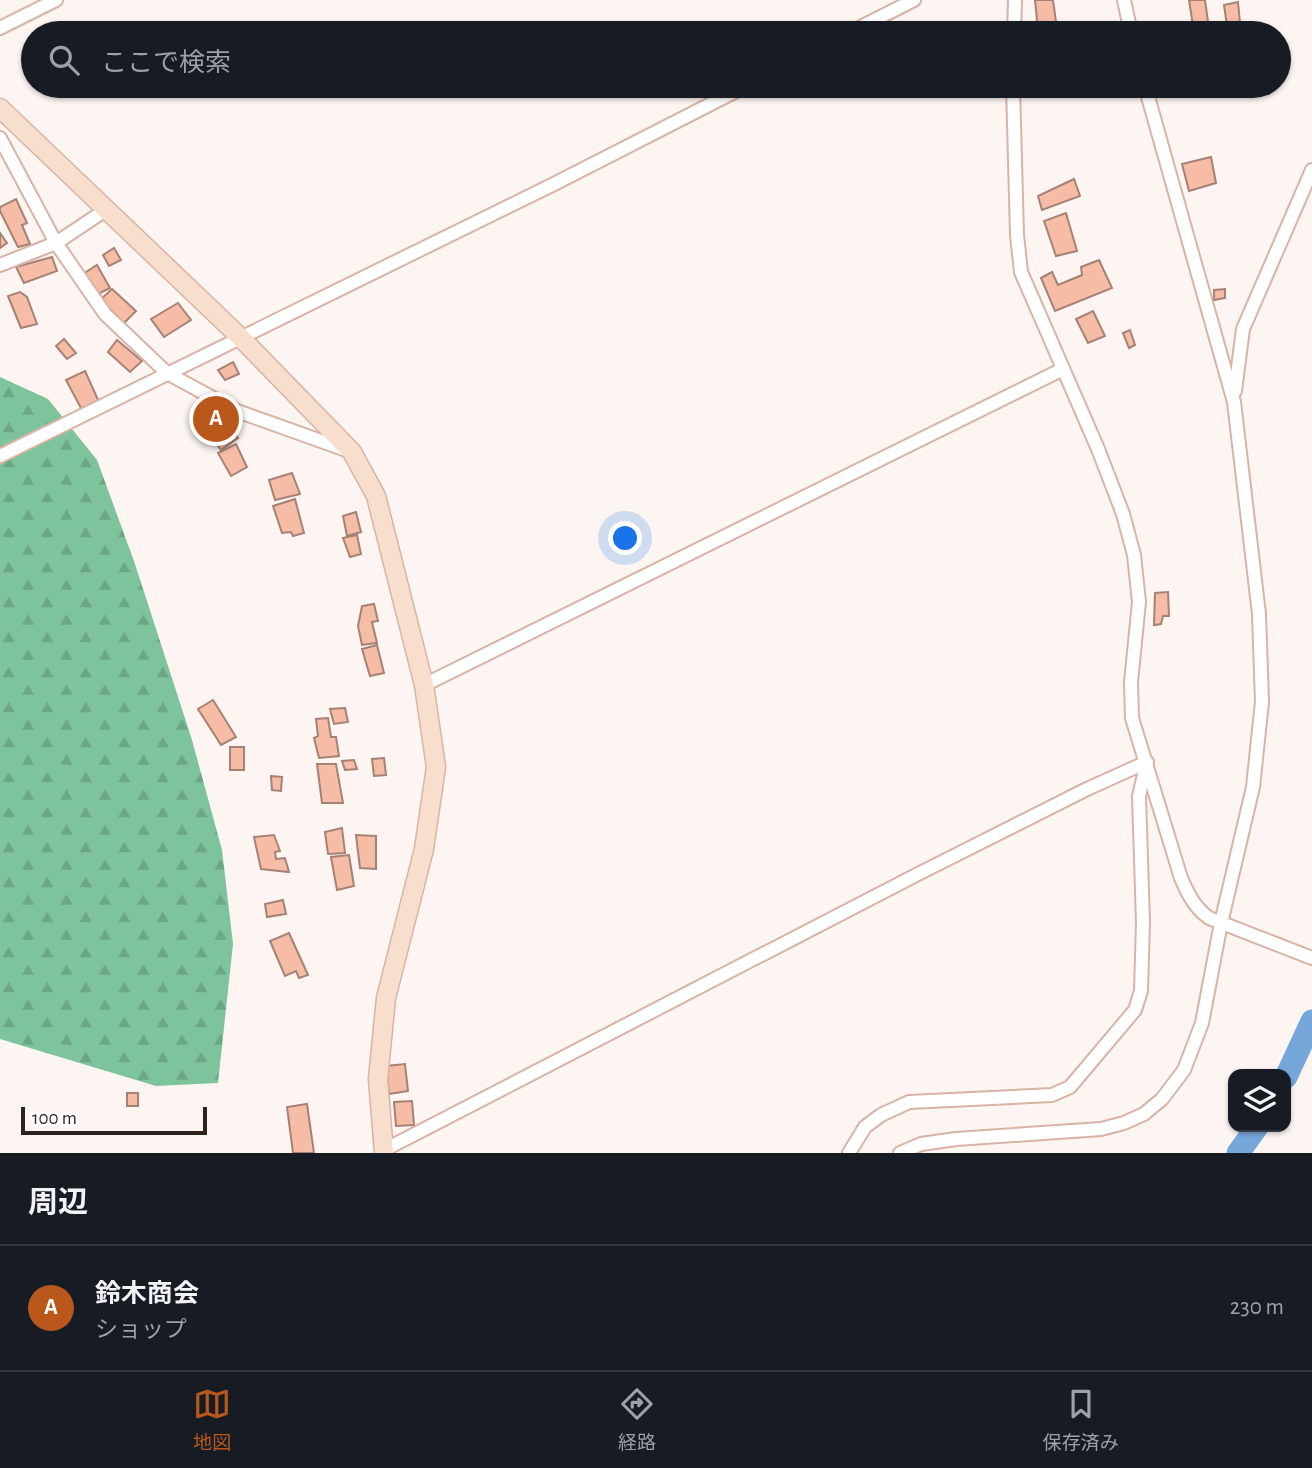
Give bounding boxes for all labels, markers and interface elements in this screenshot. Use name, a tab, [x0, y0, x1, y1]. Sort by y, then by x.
search box	[21, 21, 1291, 98]
icon: search	[45, 41, 83, 79]
text: ここで検索	[101, 50, 231, 76]
pin: A	[193, 393, 239, 445]
your location	[608, 521, 642, 555]
map controls	[1228, 1069, 1291, 1132]
button: layers	[1228, 1069, 1291, 1132]
scale bar	[21, 1104, 206, 1136]
text: 100 m	[32, 1109, 77, 1128]
text: 周辺	[28, 1188, 88, 1218]
text: 鈴木商会	[95, 1281, 199, 1307]
text: A	[44, 1296, 58, 1319]
text: 230 m	[1230, 1296, 1284, 1319]
text: ショップ	[95, 1319, 187, 1342]
tab: 地図	[193, 1385, 231, 1455]
tab: 経路	[618, 1385, 656, 1455]
tab: 保存済み	[1043, 1385, 1119, 1455]

